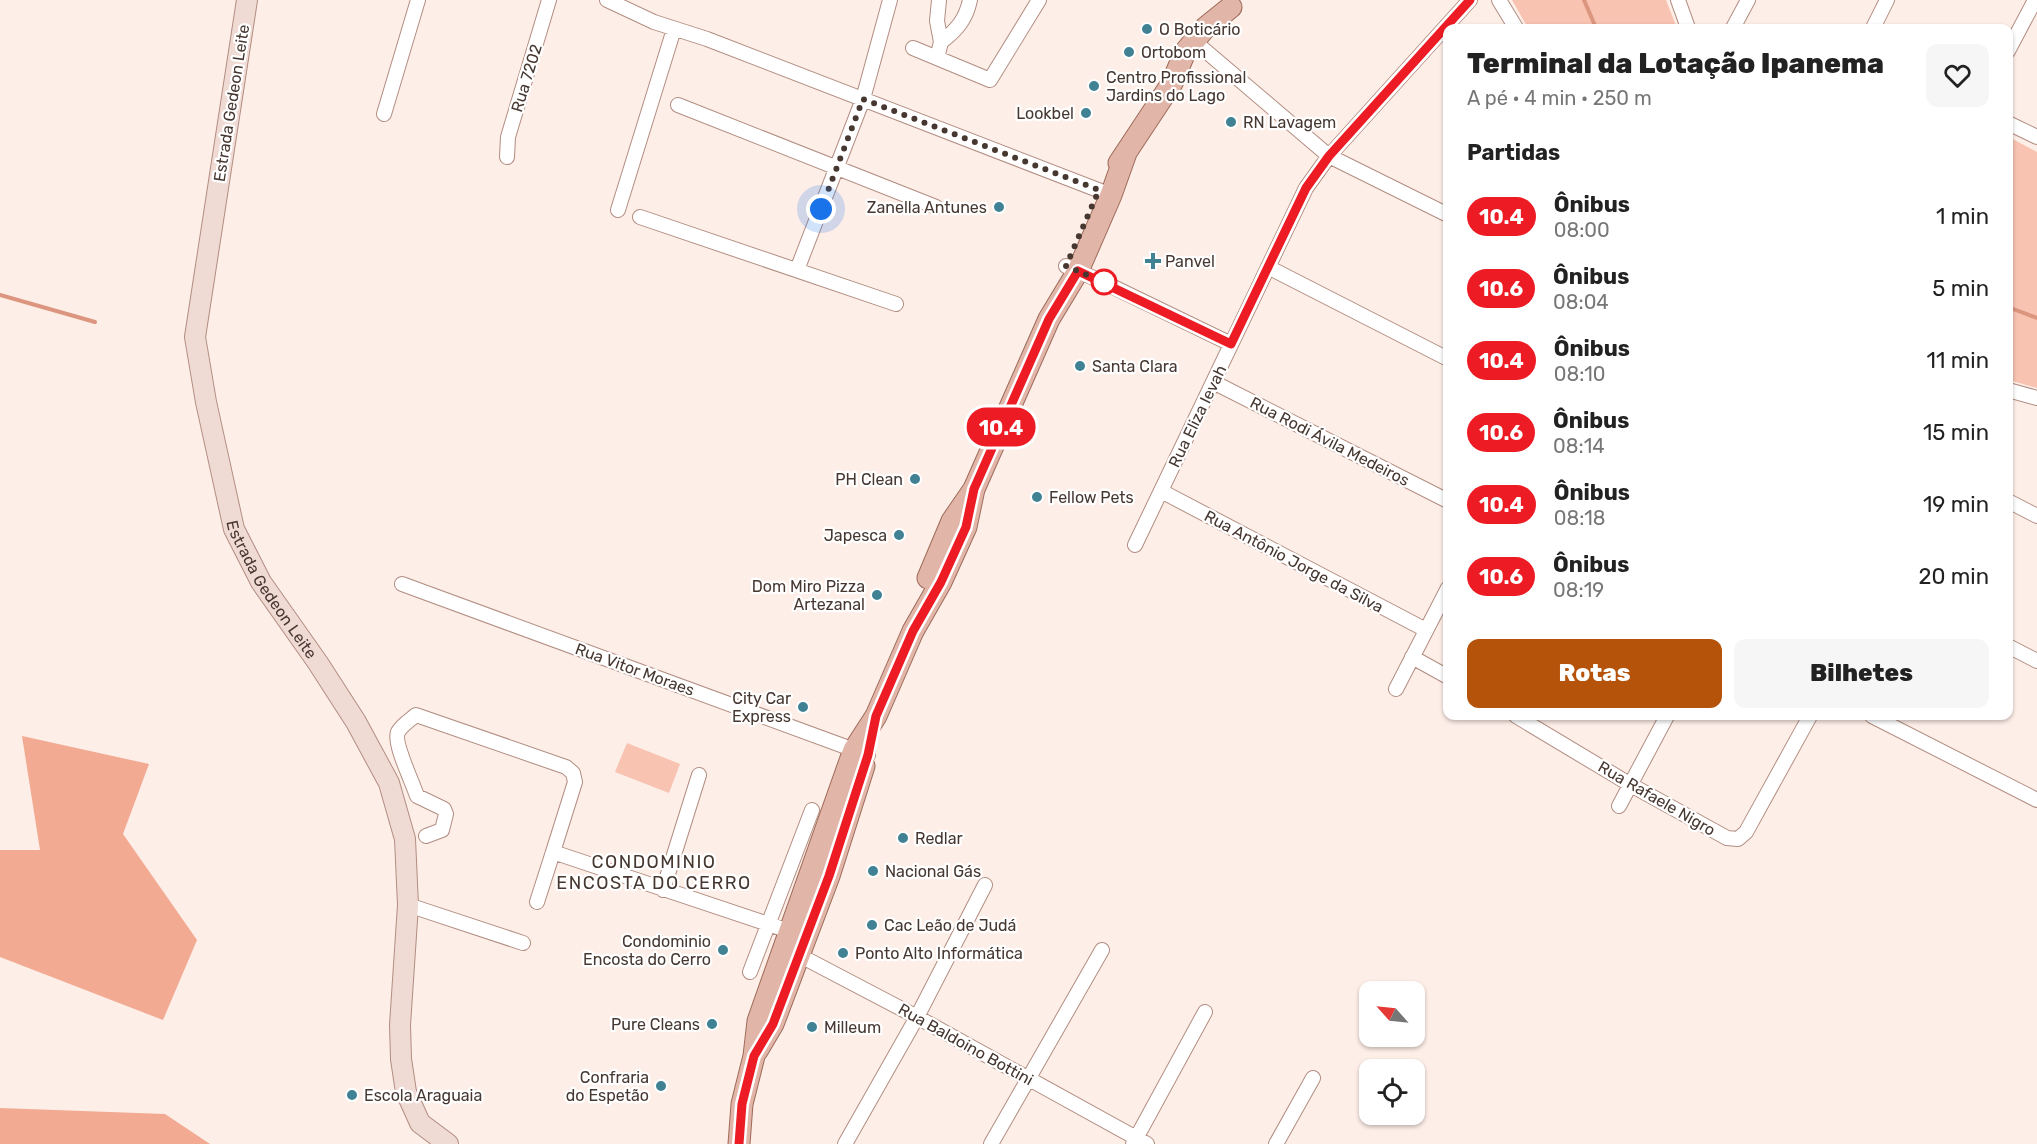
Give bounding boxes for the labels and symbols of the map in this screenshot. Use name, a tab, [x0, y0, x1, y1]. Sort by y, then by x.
place label: O Boticário	[1159, 20, 1240, 39]
marker: O Boticário	[1140, 22, 1154, 36]
street label: Estrada Gedeon Leite	[210, 23, 253, 183]
street label: Rua 7202	[507, 42, 546, 114]
place label: Ortobom	[1141, 43, 1206, 62]
marker: Ortobom	[1122, 45, 1136, 59]
place label: Centro Profissional Jardins do Lago	[1106, 68, 1246, 105]
marker: Centro Profissional Jardins do Lago	[1087, 79, 1101, 93]
place label: Lookbel	[1016, 104, 1074, 123]
marker: Lookbel	[1079, 106, 1093, 120]
place label: RN Lavagem	[1243, 113, 1336, 132]
marker: RN Lavagem	[1224, 115, 1238, 129]
your location	[806, 194, 836, 224]
place label: Zanella Antunes	[867, 198, 987, 217]
marker: Zanella Antunes	[992, 200, 1006, 214]
place label: Panvel	[1165, 252, 1215, 271]
marker: Panvel	[1146, 254, 1160, 268]
unlabelled marker	[1091, 269, 1117, 295]
place label: Santa Clara	[1092, 357, 1178, 376]
marker: Santa Clara	[1073, 359, 1087, 373]
street label: Rua Eliza Ievah	[1164, 362, 1230, 470]
street label: Rua Rodi Ávila Medeiros	[1247, 393, 1413, 490]
line badge: 10.4	[959, 408, 1043, 446]
place label: PH Clean	[835, 470, 903, 489]
marker: PH Clean	[908, 472, 922, 486]
place label: Fellow Pets	[1049, 488, 1134, 507]
marker: Fellow Pets	[1030, 490, 1044, 504]
street label: Rua Antônio Jorge da Silva	[1201, 506, 1386, 617]
street label: Estrada Gedeon Leite	[222, 519, 321, 662]
place label: Japesca	[824, 526, 887, 545]
marker: Japesca	[892, 528, 906, 542]
place label: Dom Miro Pizza Artezanal	[752, 577, 865, 614]
marker: Dom Miro Pizza Artezanal	[870, 588, 884, 602]
street label: Rua Vitor Moraes	[573, 639, 697, 700]
place label: City Car Express	[732, 689, 791, 726]
marker: City Car Express	[796, 700, 810, 714]
street label: Rua Rafaele Nigro	[1595, 757, 1719, 840]
place label: Redlar	[915, 829, 963, 848]
marker: Redlar	[896, 831, 910, 845]
district label: CONDOMINIO ENCOSTA DO CERRO	[556, 851, 752, 894]
place label: Nacional Gás	[885, 862, 981, 881]
marker: Nacional Gás	[866, 864, 880, 878]
place label: Cac Leão de Judá	[884, 916, 1016, 935]
marker: Cac Leão de Judá	[865, 918, 879, 932]
place label: Condominio Encosta do Cerro	[583, 932, 711, 969]
marker: Condominio Encosta do Cerro	[716, 943, 730, 957]
place label: Ponto Alto Informática	[855, 944, 1023, 963]
marker: Ponto Alto Informática	[836, 946, 850, 960]
north arrow	[1359, 981, 1425, 1047]
street label: Rua Baldoino Bottini	[895, 999, 1037, 1089]
place label: Pure Cleans	[611, 1015, 700, 1034]
marker: Pure Cleans	[705, 1017, 719, 1031]
place label: Milleum	[824, 1018, 881, 1037]
marker: Milleum	[805, 1020, 819, 1034]
place label: Confraria do Espetão	[566, 1068, 649, 1105]
marker: Confraria do Espetão	[654, 1079, 668, 1093]
place label: Escola Araguaia	[364, 1086, 482, 1105]
marker: Escola Araguaia	[345, 1088, 359, 1102]

